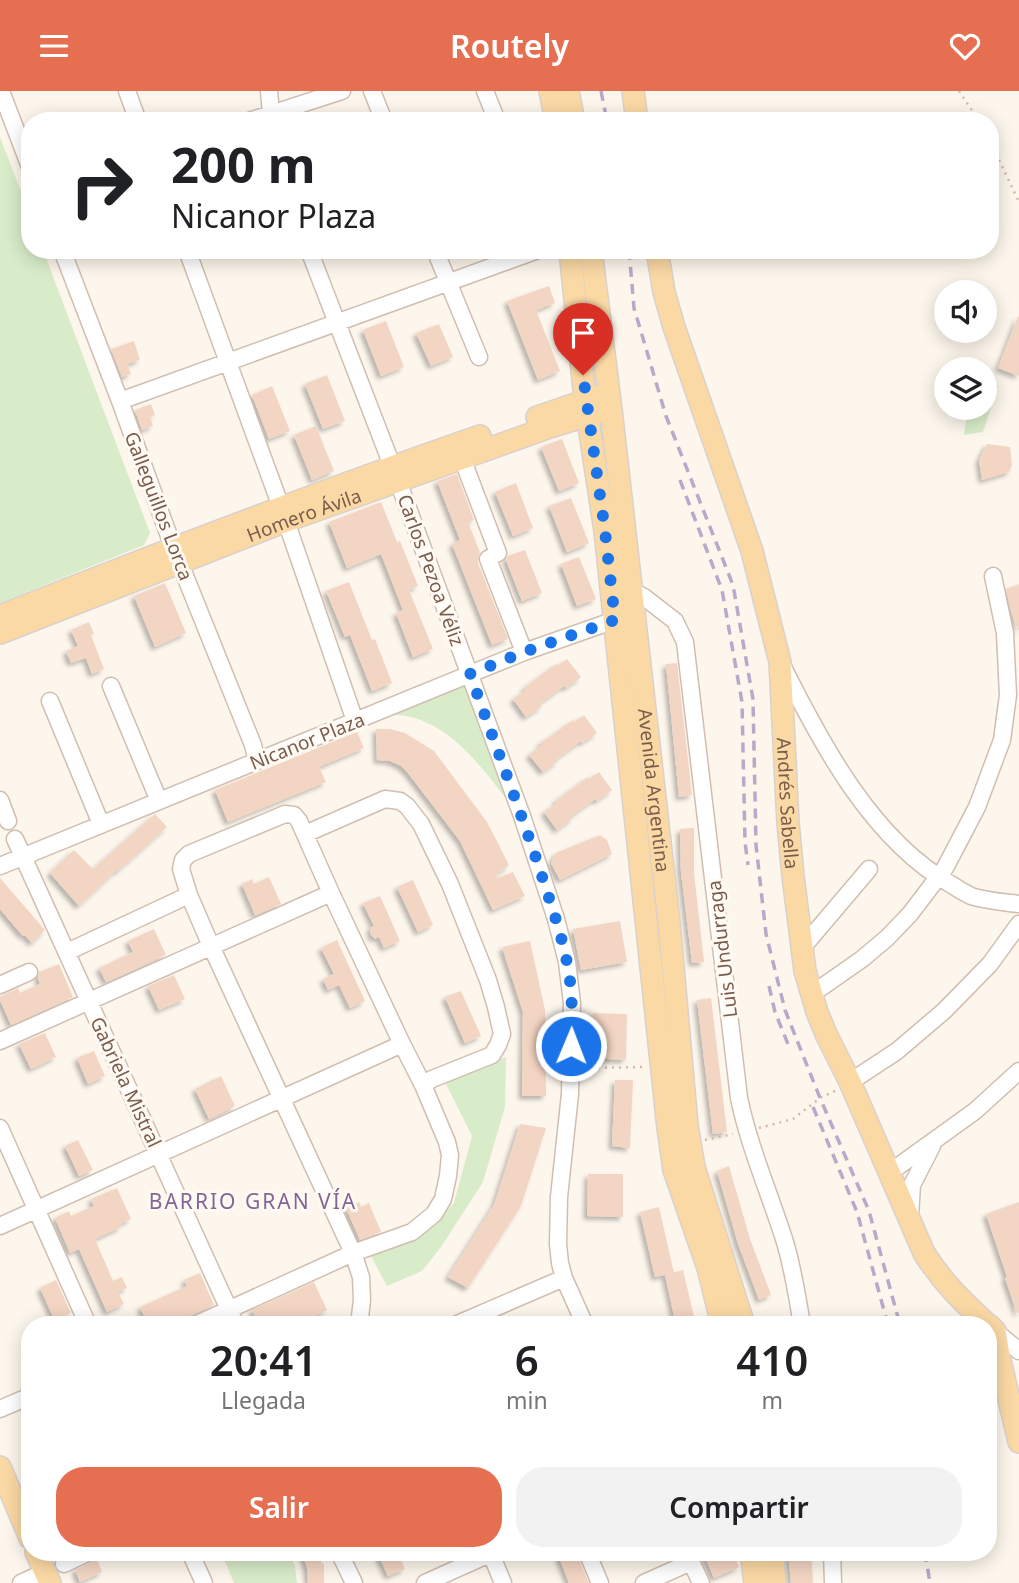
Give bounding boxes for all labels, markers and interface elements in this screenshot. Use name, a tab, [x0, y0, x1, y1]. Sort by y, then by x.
text: Routely	[450, 24, 569, 67]
icon: menu	[35, 27, 73, 65]
icon: heart	[946, 27, 984, 65]
text: 200 m	[171, 131, 316, 197]
icon: right	[56, 140, 147, 231]
text: Nicanor Plaza	[171, 194, 376, 237]
map controls	[934, 280, 997, 420]
button: sound	[934, 280, 997, 343]
pin	[553, 303, 613, 375]
icon: arrive	[564, 314, 602, 352]
button: layers	[934, 357, 997, 420]
street label: Galleguillos Lorca	[119, 428, 199, 584]
street label: Homero Ávila	[243, 482, 365, 548]
street label: Carlos Pezoa Véliz	[392, 491, 471, 649]
street label: Nicanor Plaza	[246, 706, 368, 776]
street label: Avenida Argentina	[632, 707, 676, 874]
street label: Andrés Sabella	[771, 737, 805, 870]
street label: Luis Undurraga	[701, 879, 743, 1019]
position arrow	[534, 1009, 608, 1083]
street label: Gabriela Mistral	[84, 1012, 168, 1152]
district label: BARRIO GRAN VÍA	[149, 1187, 357, 1215]
text: 20:41	[210, 1331, 317, 1388]
text: 6	[515, 1331, 539, 1388]
text: 410	[736, 1331, 808, 1388]
text: Llegada	[221, 1384, 306, 1416]
text: min	[506, 1384, 548, 1416]
text: m	[762, 1384, 783, 1416]
button: Salir	[56, 1467, 502, 1547]
button: Compartir	[516, 1467, 962, 1547]

